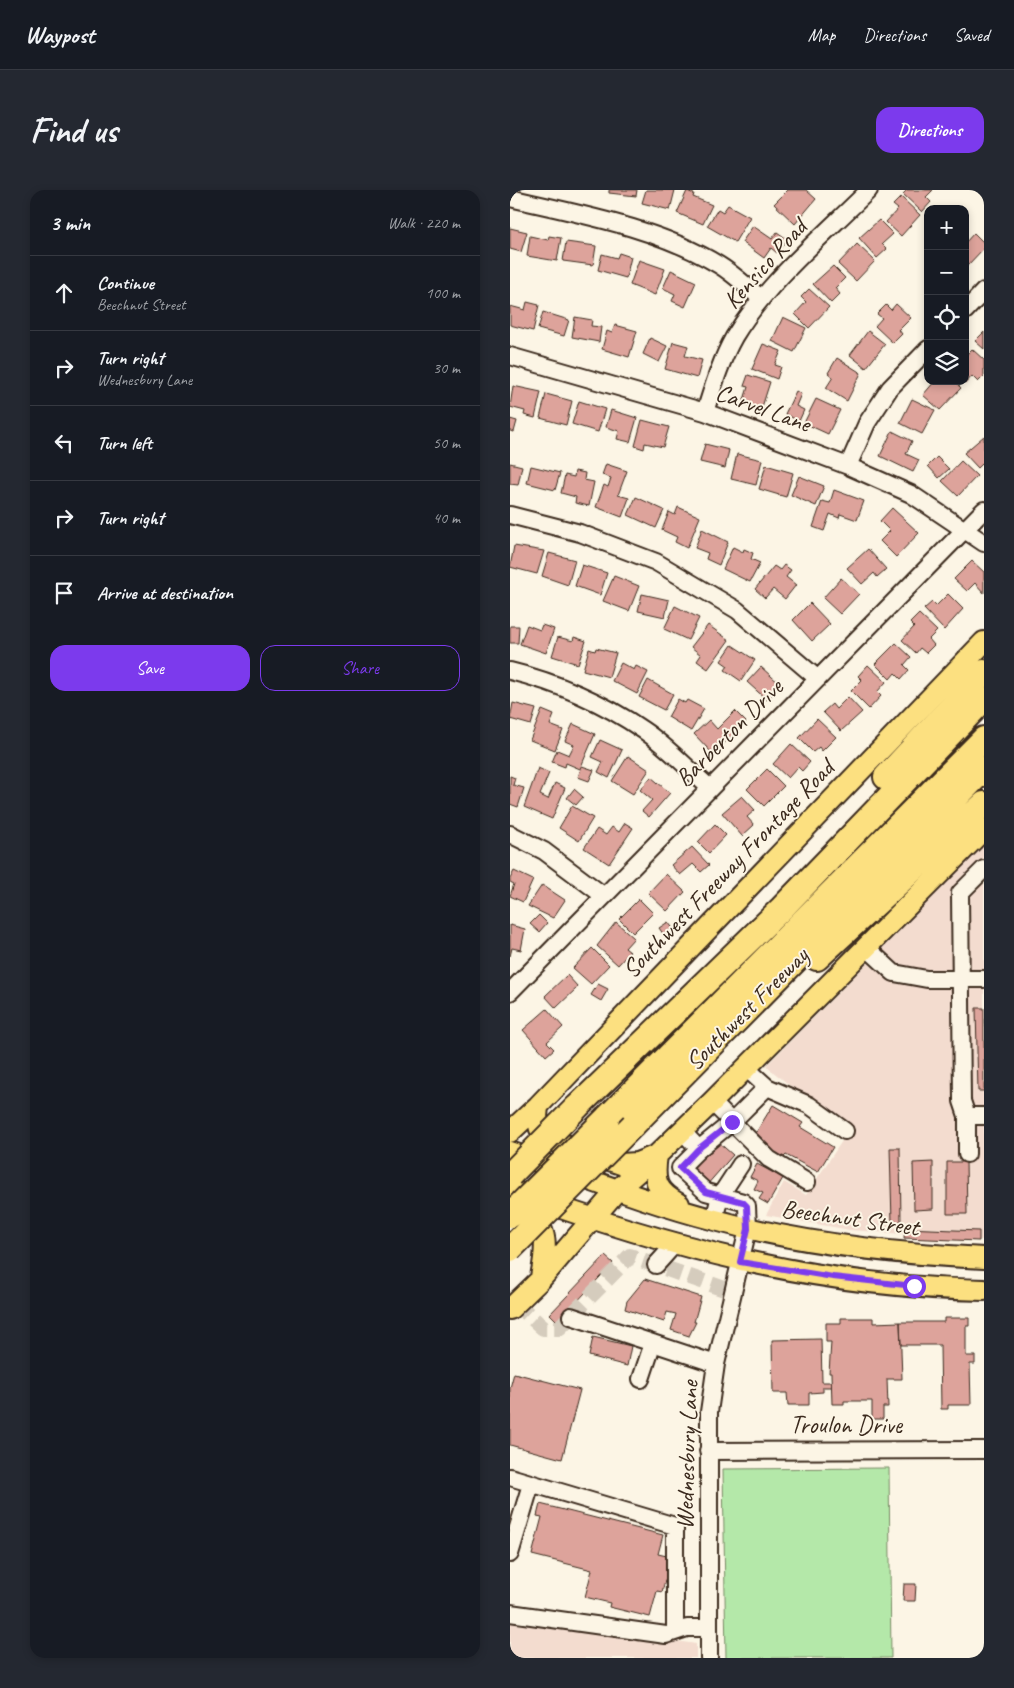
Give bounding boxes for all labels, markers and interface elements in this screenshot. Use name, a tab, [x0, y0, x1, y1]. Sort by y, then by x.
text: Waypost	[25, 20, 95, 50]
text: Map	[808, 24, 835, 46]
text: Directions	[863, 24, 926, 46]
text: Saved	[954, 24, 989, 46]
button: Directions	[876, 107, 984, 153]
text: Find us	[30, 108, 117, 153]
map controls	[924, 205, 969, 385]
button: +	[924, 205, 969, 250]
street label: Kensico Road	[716, 209, 817, 316]
text: 3 min	[50, 210, 90, 236]
text: Walk · 220 m	[388, 213, 460, 233]
button: −	[924, 250, 969, 295]
text: Continue	[97, 271, 154, 295]
icon: ahead	[50, 279, 78, 307]
text: 100 m	[426, 283, 460, 303]
text: Beechnut Street	[97, 295, 185, 315]
button: locate	[924, 295, 969, 340]
button: layers	[924, 340, 969, 385]
text: Turn right	[97, 346, 164, 370]
icon: right	[50, 354, 78, 382]
text: 30 m	[433, 358, 460, 378]
text: Wednesbury Lane	[97, 370, 192, 390]
street label: Carvel Lane	[711, 376, 817, 441]
icon: left	[50, 429, 78, 457]
text: Turn left	[97, 431, 152, 455]
text: 50 m	[433, 433, 460, 453]
icon: right	[50, 504, 78, 532]
text: Turn right	[97, 506, 164, 530]
text: 40 m	[433, 508, 460, 528]
icon: arrive	[50, 579, 78, 607]
text: Arrive at destination	[97, 581, 233, 605]
button: Save	[50, 645, 250, 691]
button: Share	[260, 645, 460, 691]
street label: Barberton Drive	[668, 671, 791, 794]
street label: Southwest Freeway Frontage Road	[615, 750, 844, 985]
street label: Southwest Freeway	[678, 939, 817, 1078]
route end	[721, 1111, 744, 1134]
street label: Beechnut Street	[779, 1193, 923, 1244]
route start	[903, 1275, 926, 1298]
street label: Wednesbury Lane	[668, 1378, 706, 1530]
street label: Troulon Drive	[790, 1409, 904, 1441]

